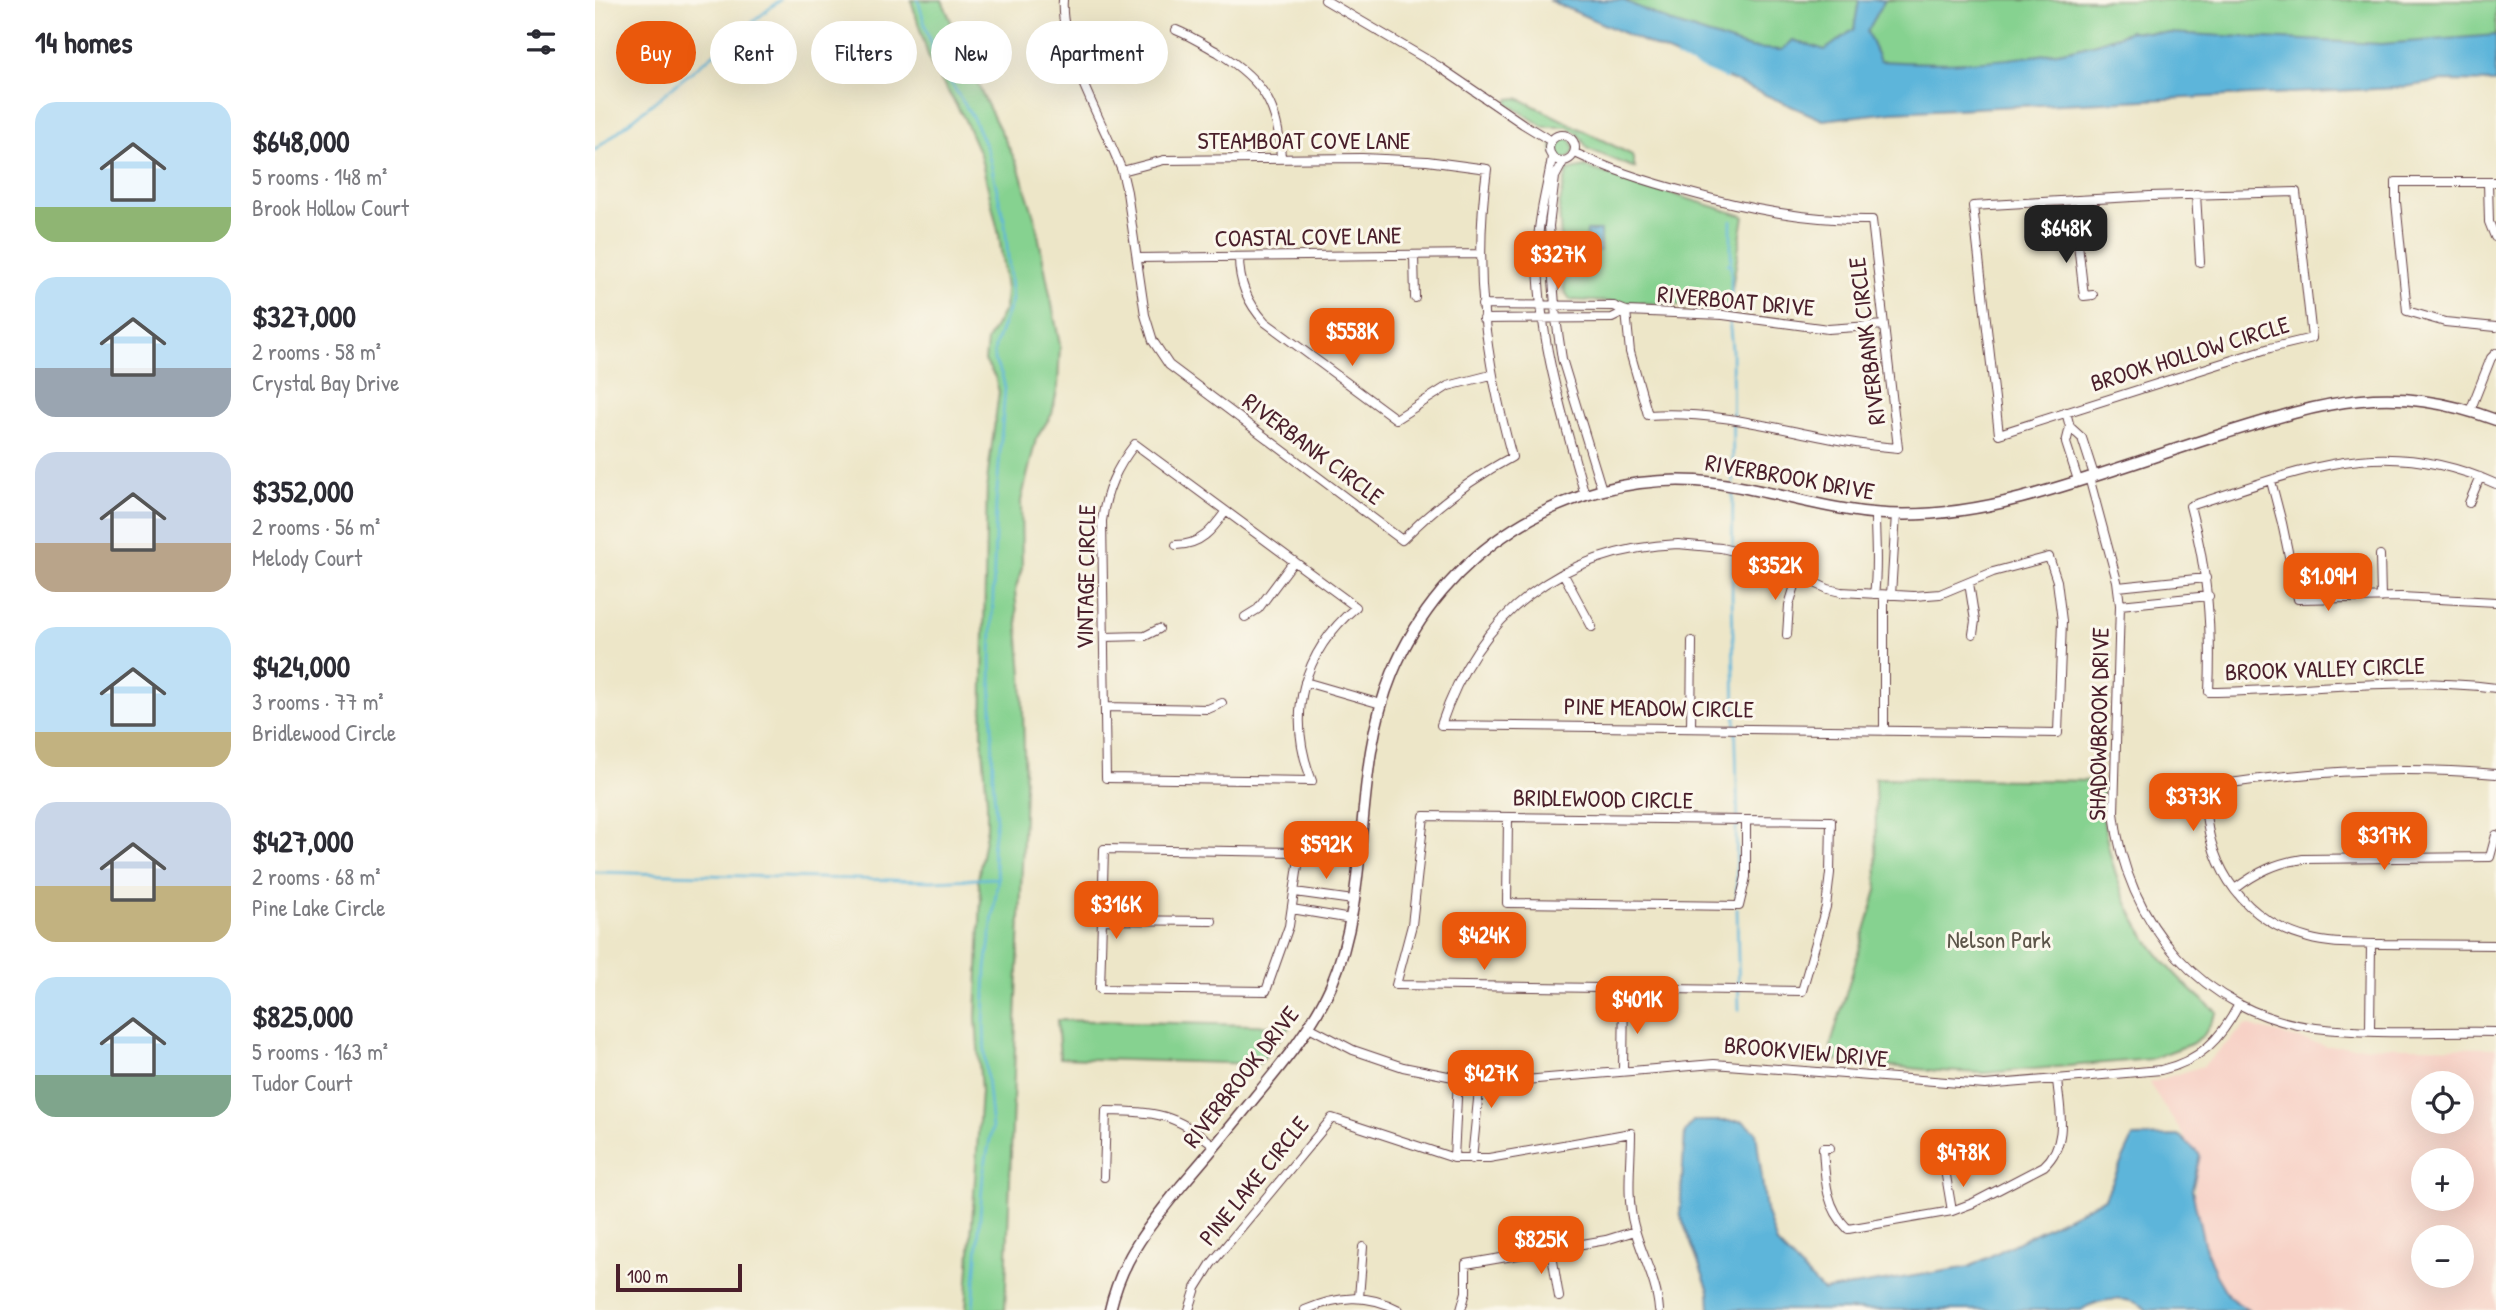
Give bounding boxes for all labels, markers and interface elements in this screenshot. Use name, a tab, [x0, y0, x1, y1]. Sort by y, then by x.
chip: Buy	[616, 21, 696, 84]
chip: Rent	[710, 21, 797, 84]
chip: Filters	[811, 21, 917, 84]
chip: New	[931, 21, 1012, 84]
chip: Apartment	[1026, 21, 1168, 84]
text: 14 homes	[35, 22, 133, 62]
icon: filters	[522, 23, 560, 61]
text: $648,000	[252, 121, 350, 161]
street label: STEAMBOAT COVE LANE	[1198, 124, 1411, 156]
icon: home	[91, 130, 175, 214]
text: 5 rooms · 148 m²	[252, 161, 387, 192]
text: Brook Hollow Court	[252, 192, 409, 223]
pin: $648K	[2017, 205, 2115, 265]
text: $648K	[2040, 212, 2092, 243]
street label: COASTAL COVE LANE	[1214, 218, 1402, 254]
pin: $327K	[1509, 232, 1607, 291]
text: $327K	[1530, 238, 1586, 269]
street label: RIVERBANK CIRCLE	[1840, 255, 1892, 427]
street label: RIVERBOAT DRIVE	[1656, 277, 1816, 323]
text: $327,000	[252, 296, 356, 336]
icon: home	[91, 305, 175, 389]
street label: BROOK HOLLOW CIRCLE	[2086, 307, 2293, 398]
pin: $558K	[1303, 308, 1401, 368]
text: $558K	[1325, 315, 1379, 346]
text: 2 rooms · 58 m²	[252, 336, 381, 367]
text: Crystal Bay Drive	[252, 367, 399, 398]
street label: RIVERBANK CIRCLE	[1237, 385, 1391, 512]
street label: RIVERBROOK DRIVE	[1703, 445, 1878, 507]
text: $352,000	[252, 471, 354, 511]
icon: home	[91, 480, 175, 564]
street label: VINTAGE CIRCLE	[1068, 504, 1102, 650]
text: 2 rooms · 56 m²	[252, 511, 380, 542]
text: Melody Court	[252, 542, 362, 573]
pin: $352K	[1726, 542, 1824, 602]
text: $352K	[1748, 549, 1802, 580]
pin: $1.09M	[2271, 554, 2385, 613]
text: $1.09M	[2299, 560, 2357, 591]
street label: SHADOWBROOK DRIVE	[2080, 627, 2116, 821]
text: $424,000	[252, 646, 350, 686]
street label: BROOK VALLEY CIRCLE	[2224, 649, 2426, 687]
icon: home	[91, 655, 175, 739]
text: 3 rooms · 77 m²	[252, 686, 384, 717]
street label: PINE MEADOW CIRCLE	[1564, 689, 1755, 725]
text: Bridlewood Circle	[252, 717, 396, 748]
pin: $373K	[2144, 774, 2242, 833]
street label: BRIDLEWOOD CIRCLE	[1513, 780, 1694, 816]
text: $373K	[2165, 780, 2221, 811]
pin: $317K	[2335, 812, 2433, 872]
text: $317K	[2357, 819, 2411, 850]
text: $427,000	[252, 821, 354, 861]
pin: $592K	[1277, 822, 1375, 881]
text: $592K	[1300, 828, 1352, 859]
icon: home	[91, 830, 175, 914]
text: 2 rooms · 68 m²	[252, 861, 380, 892]
pin: $316K	[1067, 881, 1165, 941]
text: $316K	[1090, 888, 1142, 919]
text: Pine Lake Circle	[252, 892, 385, 923]
pin: $424K	[1435, 912, 1533, 972]
text: $424K	[1458, 919, 1510, 950]
park label: Nelson Park	[1947, 923, 2051, 955]
pin: $401K	[1588, 976, 1686, 1036]
text: $401K	[1612, 983, 1662, 1014]
text: $825,000	[252, 996, 353, 1036]
street label: RIVERBROOK DRIVE	[1175, 999, 1306, 1154]
icon: home	[91, 1005, 175, 1089]
street label: BROOKVIEW DRIVE	[1723, 1028, 1890, 1074]
text: 5 rooms · 163 m²	[252, 1036, 388, 1067]
pin: $427K	[1442, 1050, 1540, 1110]
text: $427K	[1464, 1057, 1518, 1088]
text: Tudor Court	[252, 1067, 352, 1098]
map controls	[2411, 1071, 2474, 1288]
button: locate	[2411, 1071, 2474, 1134]
street label: PINE LAKE CIRCLE	[1191, 1109, 1316, 1252]
pin: $478K	[1914, 1130, 2012, 1189]
text: $478K	[1936, 1136, 1990, 1167]
button: +	[2411, 1148, 2474, 1211]
pin: $825K	[1492, 1216, 1590, 1276]
text: $825K	[1514, 1223, 1568, 1254]
button: −	[2411, 1225, 2474, 1288]
scale bar	[616, 1261, 742, 1293]
text: 100 m	[627, 1263, 668, 1289]

